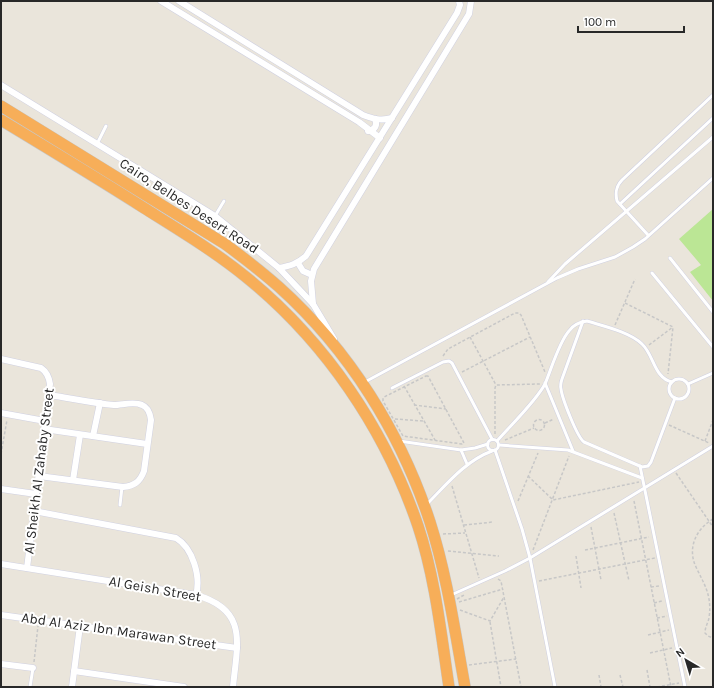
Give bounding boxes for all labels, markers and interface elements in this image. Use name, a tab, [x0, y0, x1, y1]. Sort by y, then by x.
scale bar	[578, 8, 684, 34]
text: 100 m	[584, 15, 616, 29]
street label: Cairo, Belbes Desert Road	[116, 155, 262, 257]
street label: Al Sheikh Al Zahaby Street	[20, 387, 58, 555]
street label: Al Geish Street	[108, 573, 202, 605]
street label: Abd Al Aziz Ibn Marawan Street	[21, 609, 217, 653]
north arrow	[666, 640, 706, 680]
text: N	[673, 645, 687, 660]

